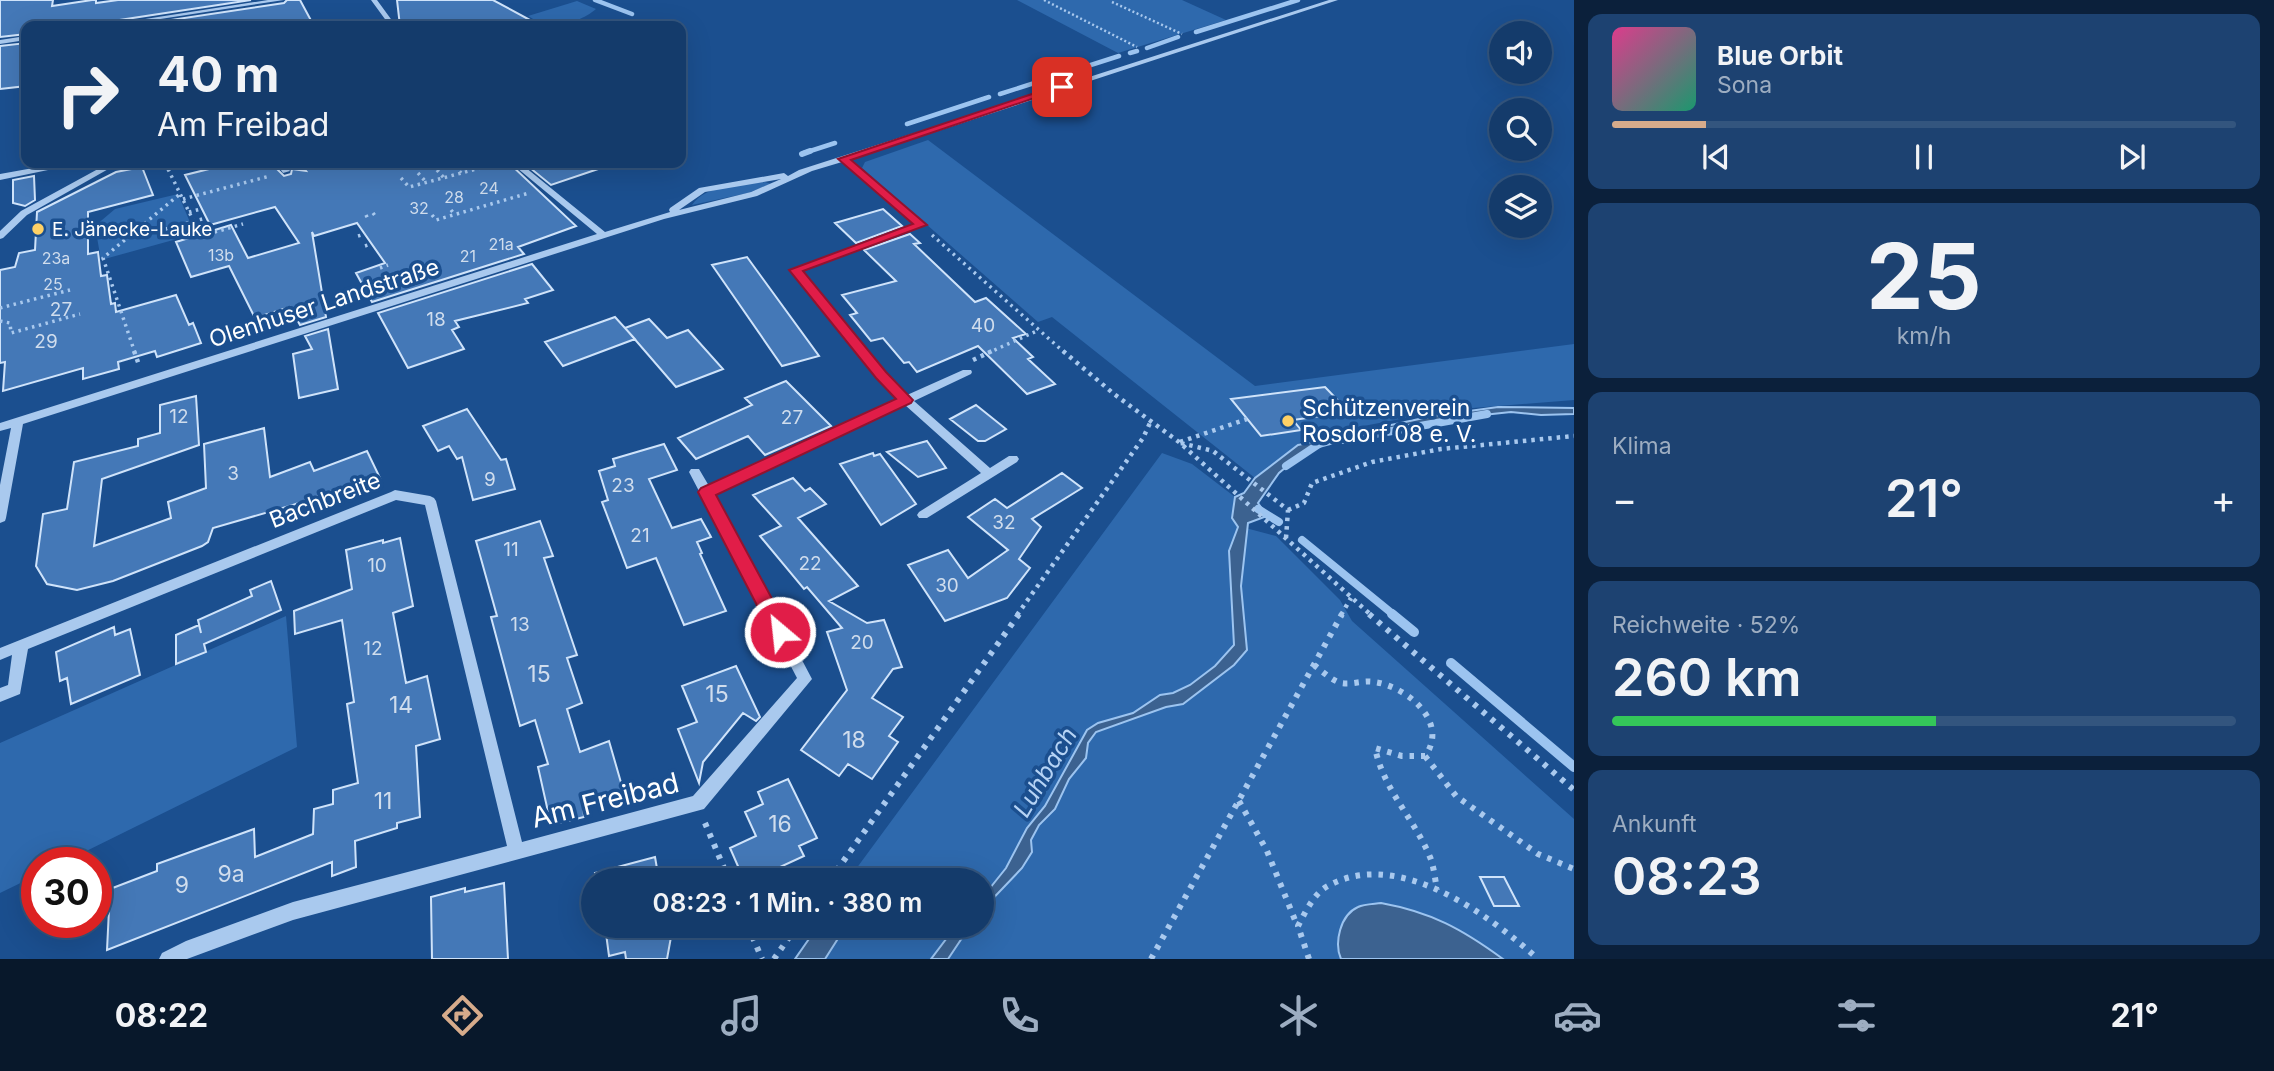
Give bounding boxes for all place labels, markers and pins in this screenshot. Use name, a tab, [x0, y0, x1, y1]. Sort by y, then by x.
pin	[1032, 57, 1092, 117]
place label: E. Jänecke-Lauke	[52, 218, 212, 241]
marker: E. Jänecke-Lauke	[30, 221, 46, 237]
place label: Schützenverein Rosdorf 08 e. V.	[1302, 394, 1476, 448]
marker: Schützenverein Rosdorf 08 e. V.	[1280, 413, 1296, 429]

